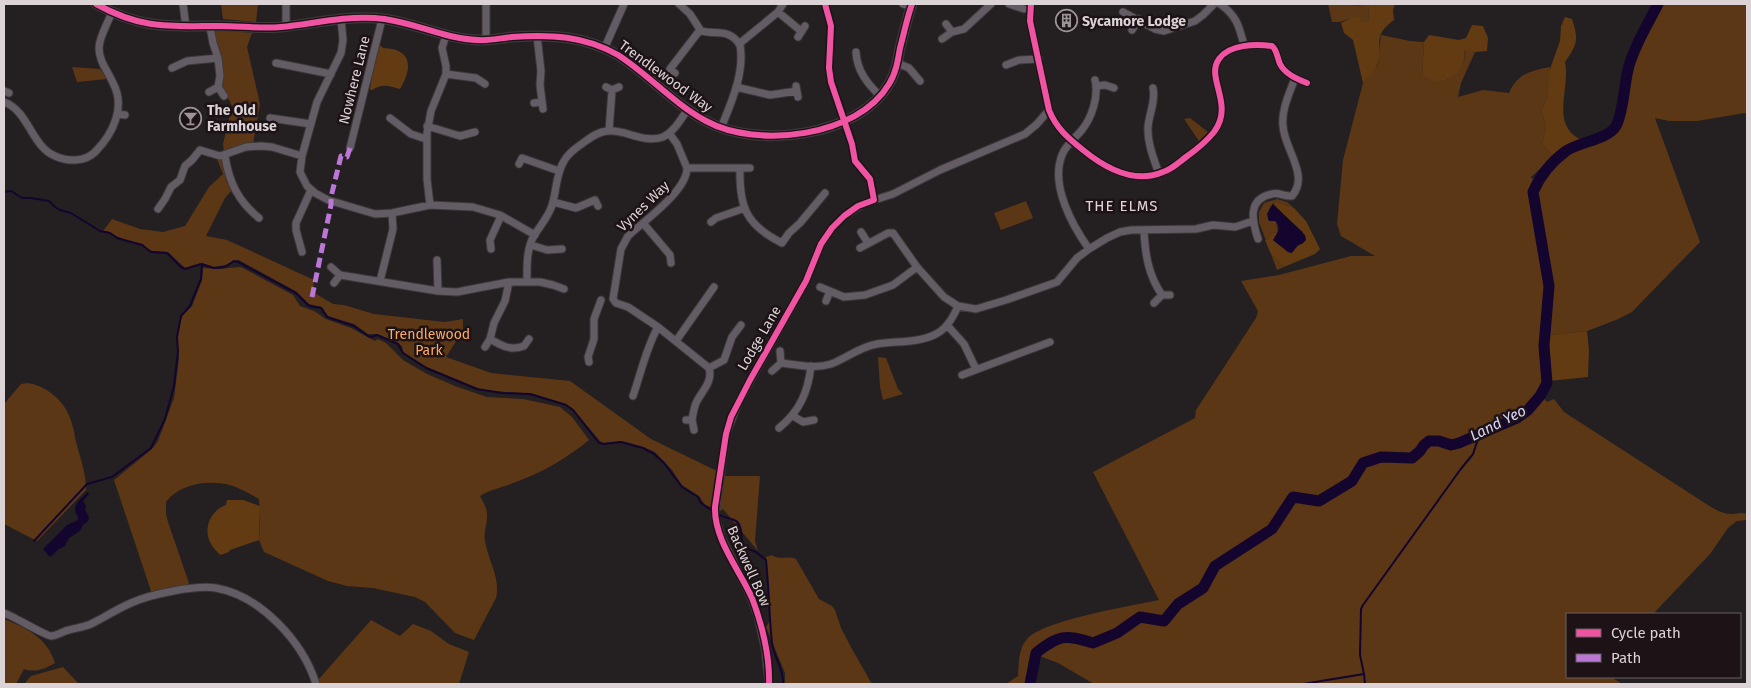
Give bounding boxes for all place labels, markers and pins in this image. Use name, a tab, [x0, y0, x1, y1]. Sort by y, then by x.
building icon: Sycamore Lodge	[1054, 9, 1078, 33]
place label: Sycamore Lodge	[1082, 13, 1186, 30]
place label: The Old Farmhouse	[207, 102, 277, 135]
bar icon: The Old Farmhouse	[179, 106, 203, 130]

